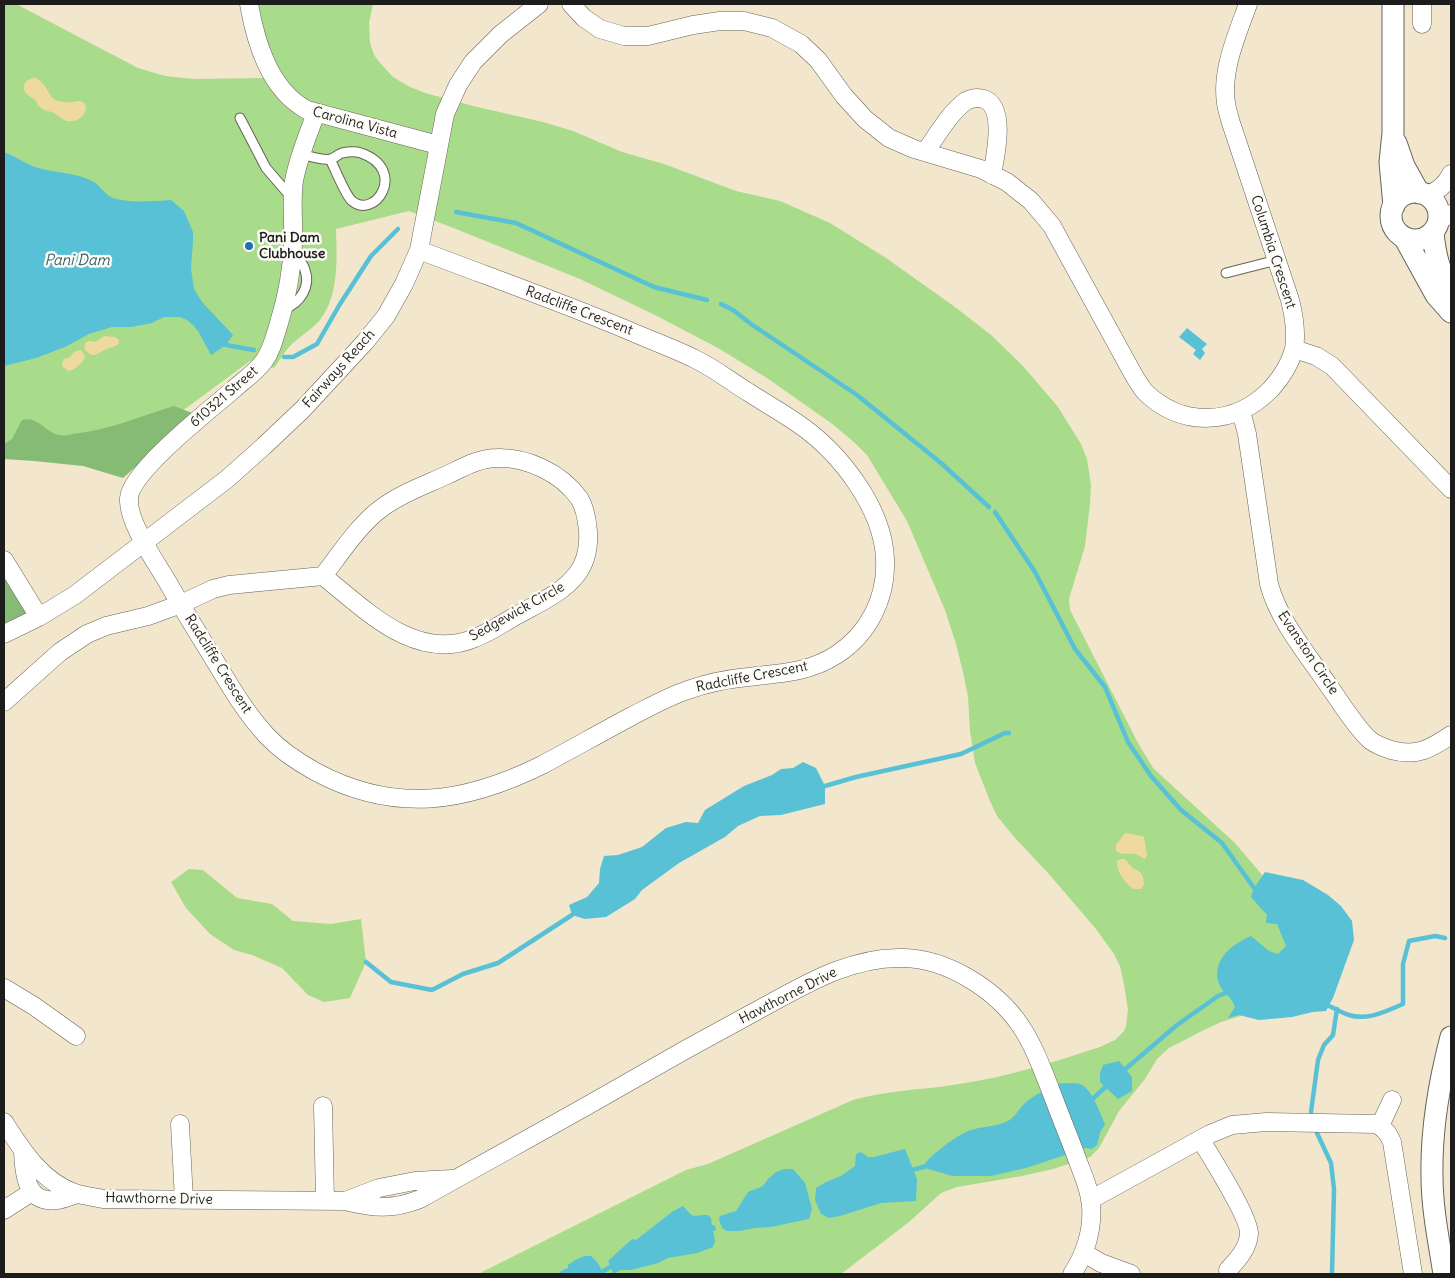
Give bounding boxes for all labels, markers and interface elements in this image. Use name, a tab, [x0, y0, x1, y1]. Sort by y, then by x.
street label: Carolina Vista	[311, 104, 399, 142]
street label: Columbia Crescent	[1247, 193, 1299, 311]
place label: Pani Dam Clubhouse	[259, 230, 325, 262]
marker: Pani Dam Clubhouse	[243, 240, 255, 252]
water label: Pani Dam	[44, 252, 110, 270]
street label: Radcliffe Crescent	[523, 283, 635, 339]
street label: Fairways Reach	[299, 326, 379, 412]
street label: 610321 Street	[187, 363, 261, 431]
street label: Sedgewick Circle	[466, 579, 568, 645]
street label: Evanston Circle	[1274, 608, 1342, 698]
street label: Radcliffe Crescent	[181, 611, 255, 717]
street label: Radcliffe Crescent	[695, 658, 809, 696]
street label: Hawthorne Drive	[736, 964, 840, 1028]
street label: Hawthorne Drive	[105, 1190, 213, 1208]

